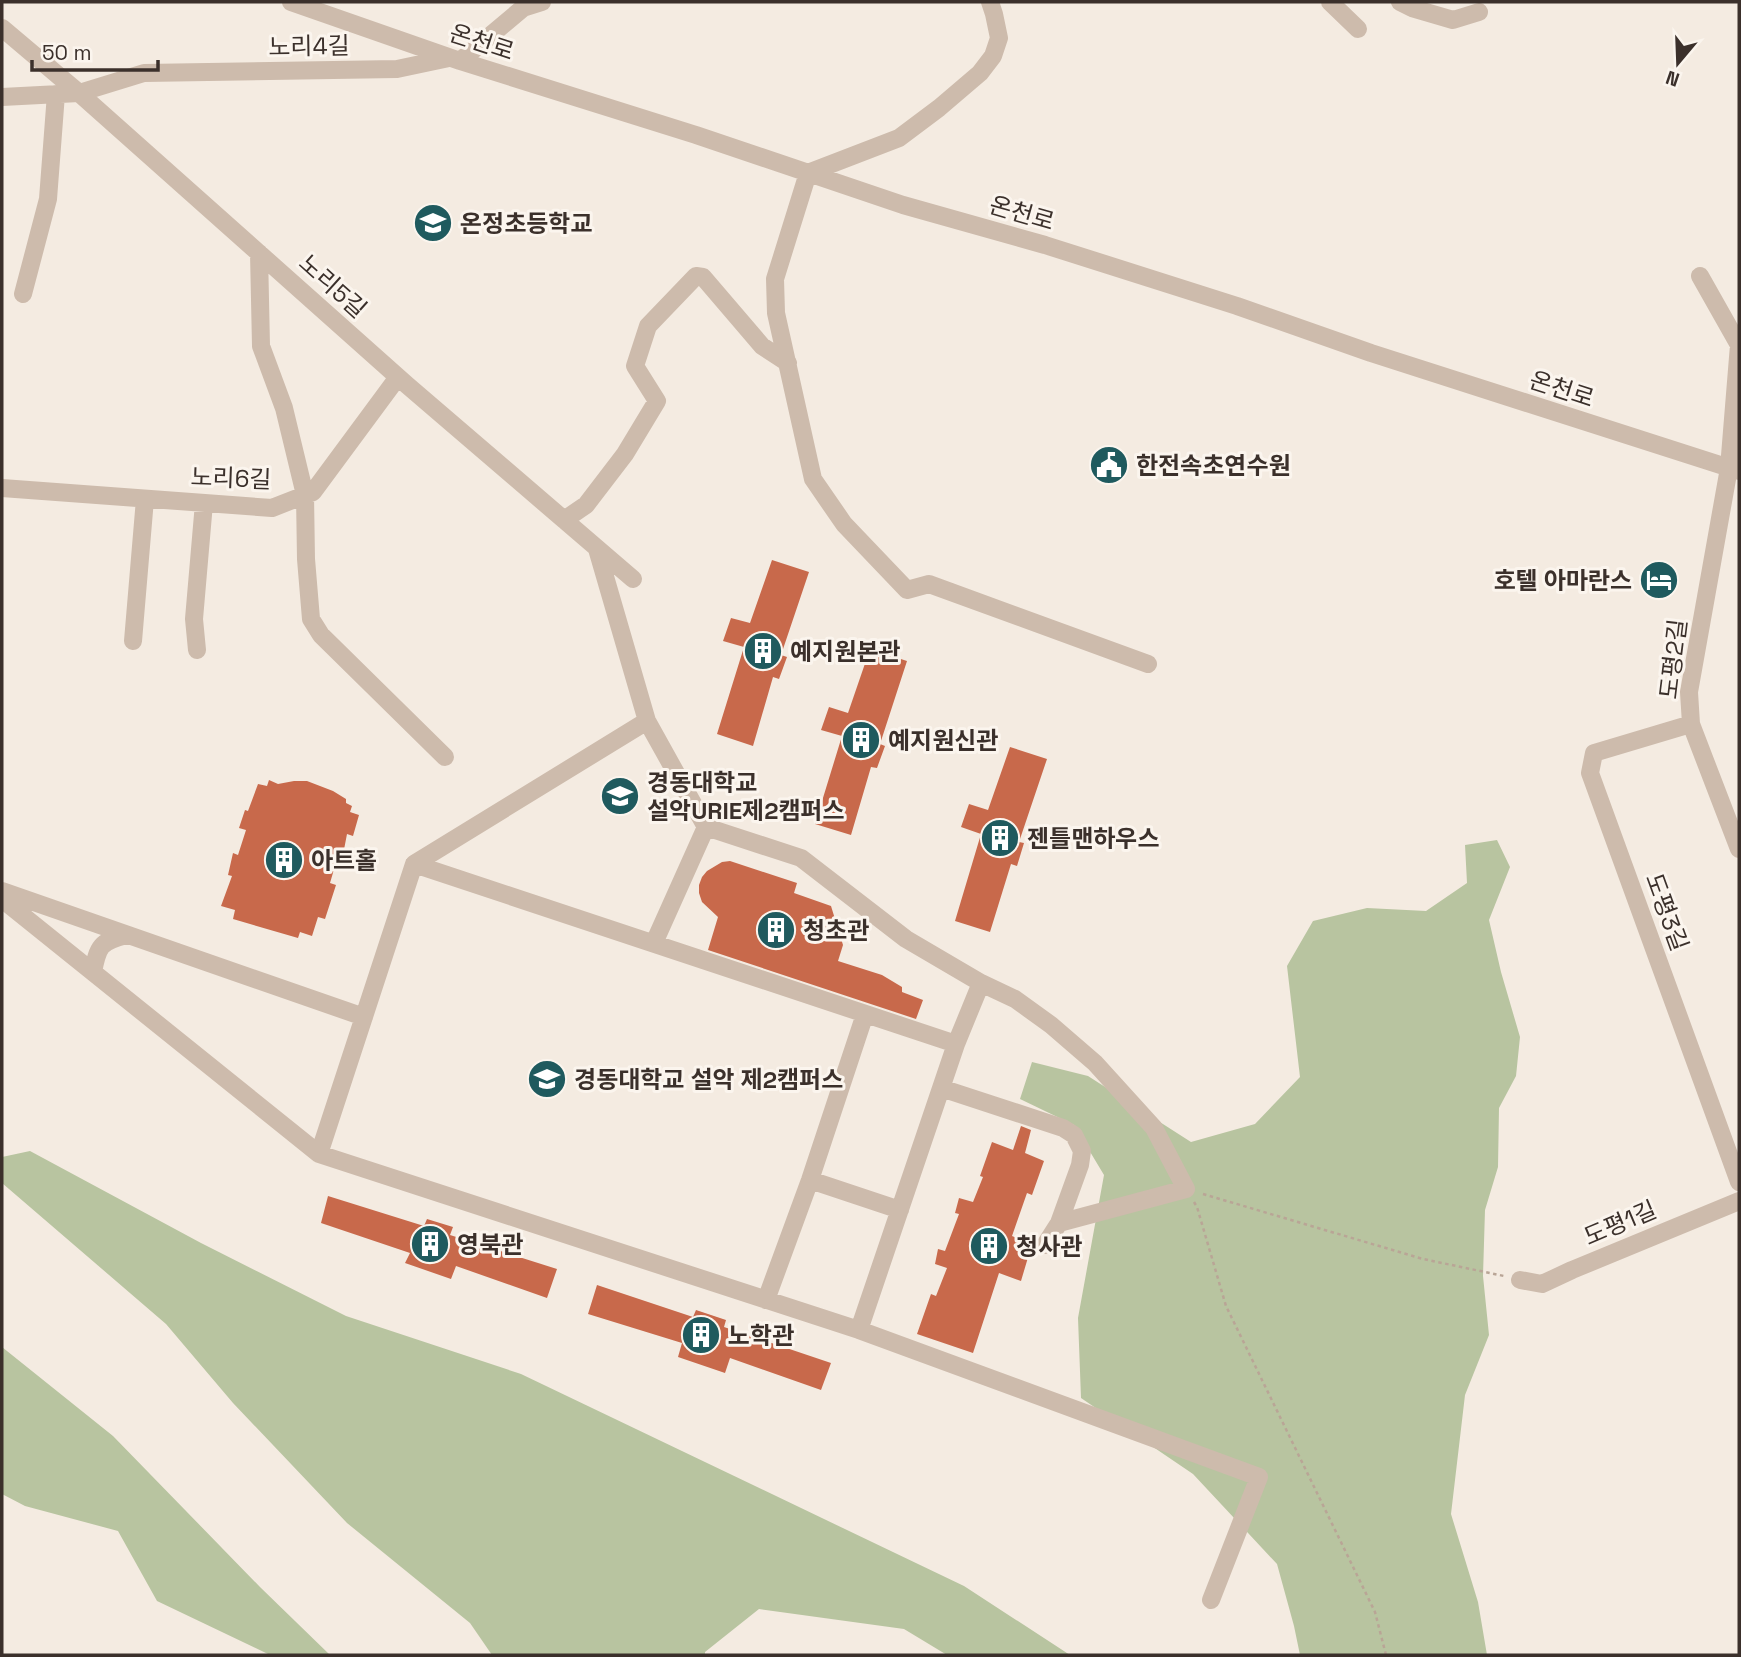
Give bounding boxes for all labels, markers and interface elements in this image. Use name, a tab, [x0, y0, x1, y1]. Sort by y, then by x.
street label: 온천로	[446, 17, 518, 67]
scale bar	[32, 28, 158, 72]
north arrow	[1643, 28, 1713, 98]
street label: 노리4길	[268, 30, 350, 62]
text: 50 m	[42, 39, 92, 66]
text: N	[1663, 65, 1683, 92]
street label: 온천로	[986, 189, 1058, 237]
school or university icon: 온정초등학교	[412, 202, 454, 244]
place label: 온정초등학교	[460, 208, 592, 239]
street label: 노리5길	[293, 248, 373, 324]
street label: 온천로	[1526, 364, 1598, 414]
public building icon: 한전속초연수원	[1088, 444, 1130, 486]
place label: 한전속초연수원	[1136, 450, 1291, 481]
street label: 노리6길	[190, 461, 272, 495]
hotel icon: 호텔 아마란스	[1638, 559, 1680, 601]
place label: 호텔 아마란스	[1493, 565, 1632, 596]
street label: 도평2길	[1653, 617, 1693, 701]
building icon: 예지원본관	[742, 630, 784, 672]
place label: 예지원본관	[790, 636, 900, 667]
building icon: 예지원신관	[840, 719, 882, 761]
place label: 예지원신관	[888, 725, 998, 756]
place label: 경동대학교 설악URIE제2캠퍼스	[647, 767, 845, 826]
school or university icon: 경동대학교 설악URIE제2캠퍼스	[599, 775, 641, 817]
building icon: 젠틀맨하우스	[979, 817, 1021, 859]
place label: 젠틀맨하우스	[1027, 823, 1159, 854]
building icon: 아트홀	[263, 839, 305, 881]
place label: 아트홀	[311, 845, 377, 876]
street label: 도평3길	[1639, 869, 1695, 955]
building icon: 청초관	[755, 909, 797, 951]
place label: 청초관	[803, 915, 869, 946]
school or university icon: 경동대학교 설악 제2캠퍼스	[526, 1058, 568, 1100]
place label: 경동대학교 설악 제2캠퍼스	[574, 1064, 843, 1095]
street label: 도평1길	[1579, 1194, 1661, 1252]
building icon: 영북관	[409, 1223, 451, 1265]
building icon: 청사관	[968, 1225, 1010, 1267]
place label: 영북관	[457, 1229, 523, 1260]
place label: 청사관	[1016, 1231, 1082, 1262]
building icon: 노학관	[680, 1314, 722, 1356]
place label: 노학관	[728, 1320, 794, 1351]

